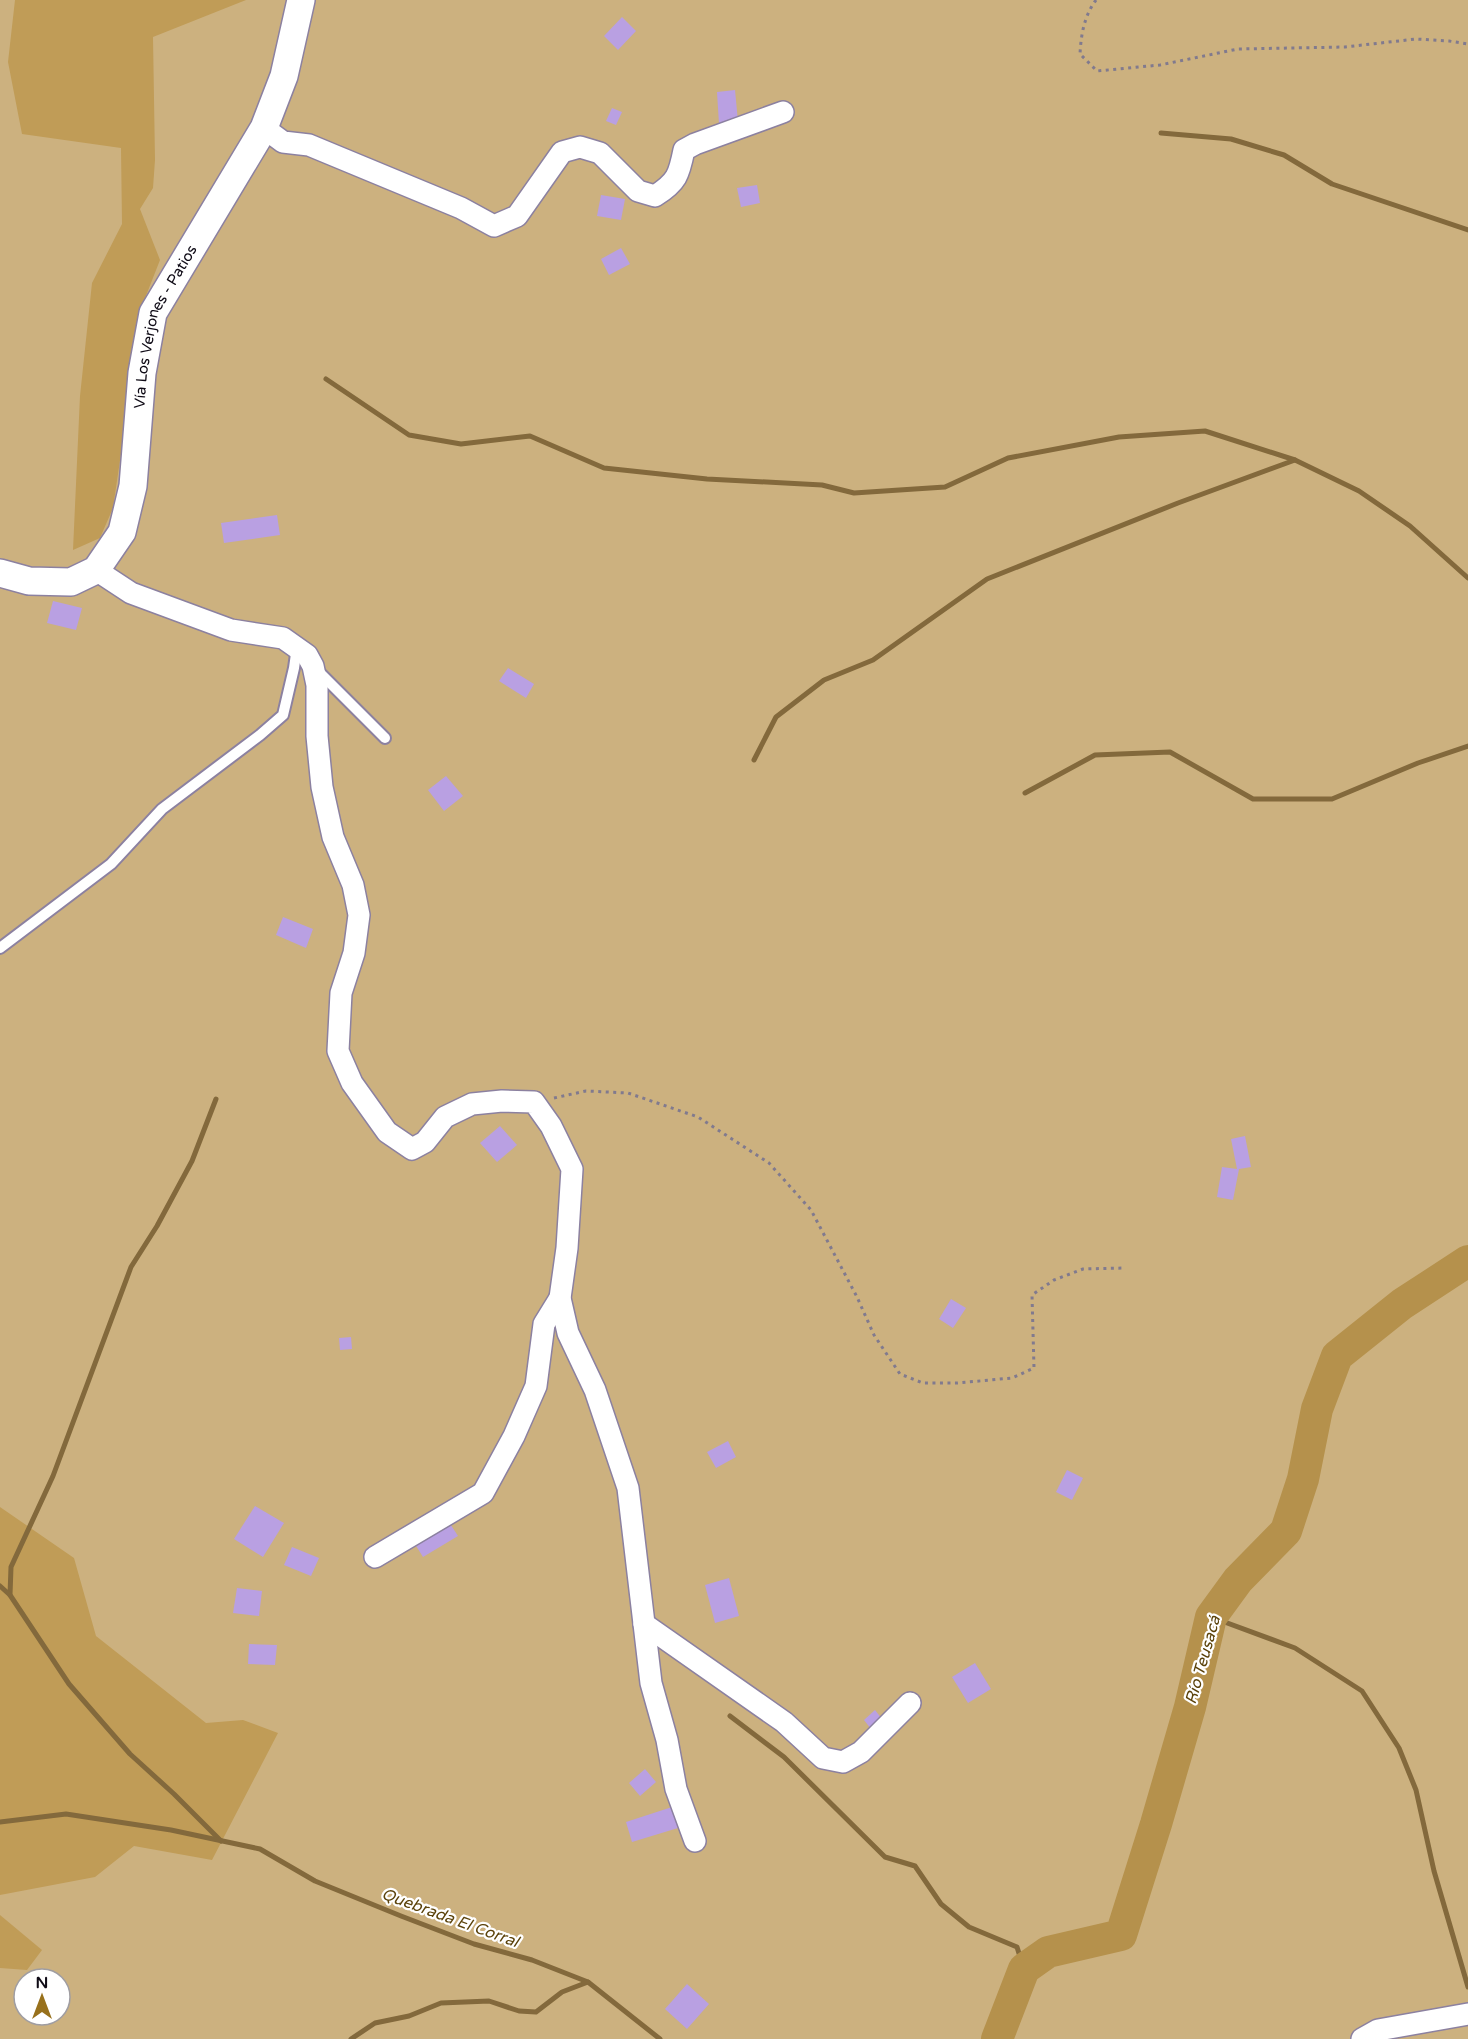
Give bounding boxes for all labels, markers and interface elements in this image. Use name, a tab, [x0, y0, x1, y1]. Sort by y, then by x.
street label: Vía Los Verjones - Patios	[130, 242, 201, 409]
water label: Río Teusacá	[1181, 1613, 1225, 1706]
water label: Quebrada El Corral	[379, 1884, 523, 1953]
north arrow	[12, 1967, 72, 2027]
text: N	[36, 1973, 48, 1993]

